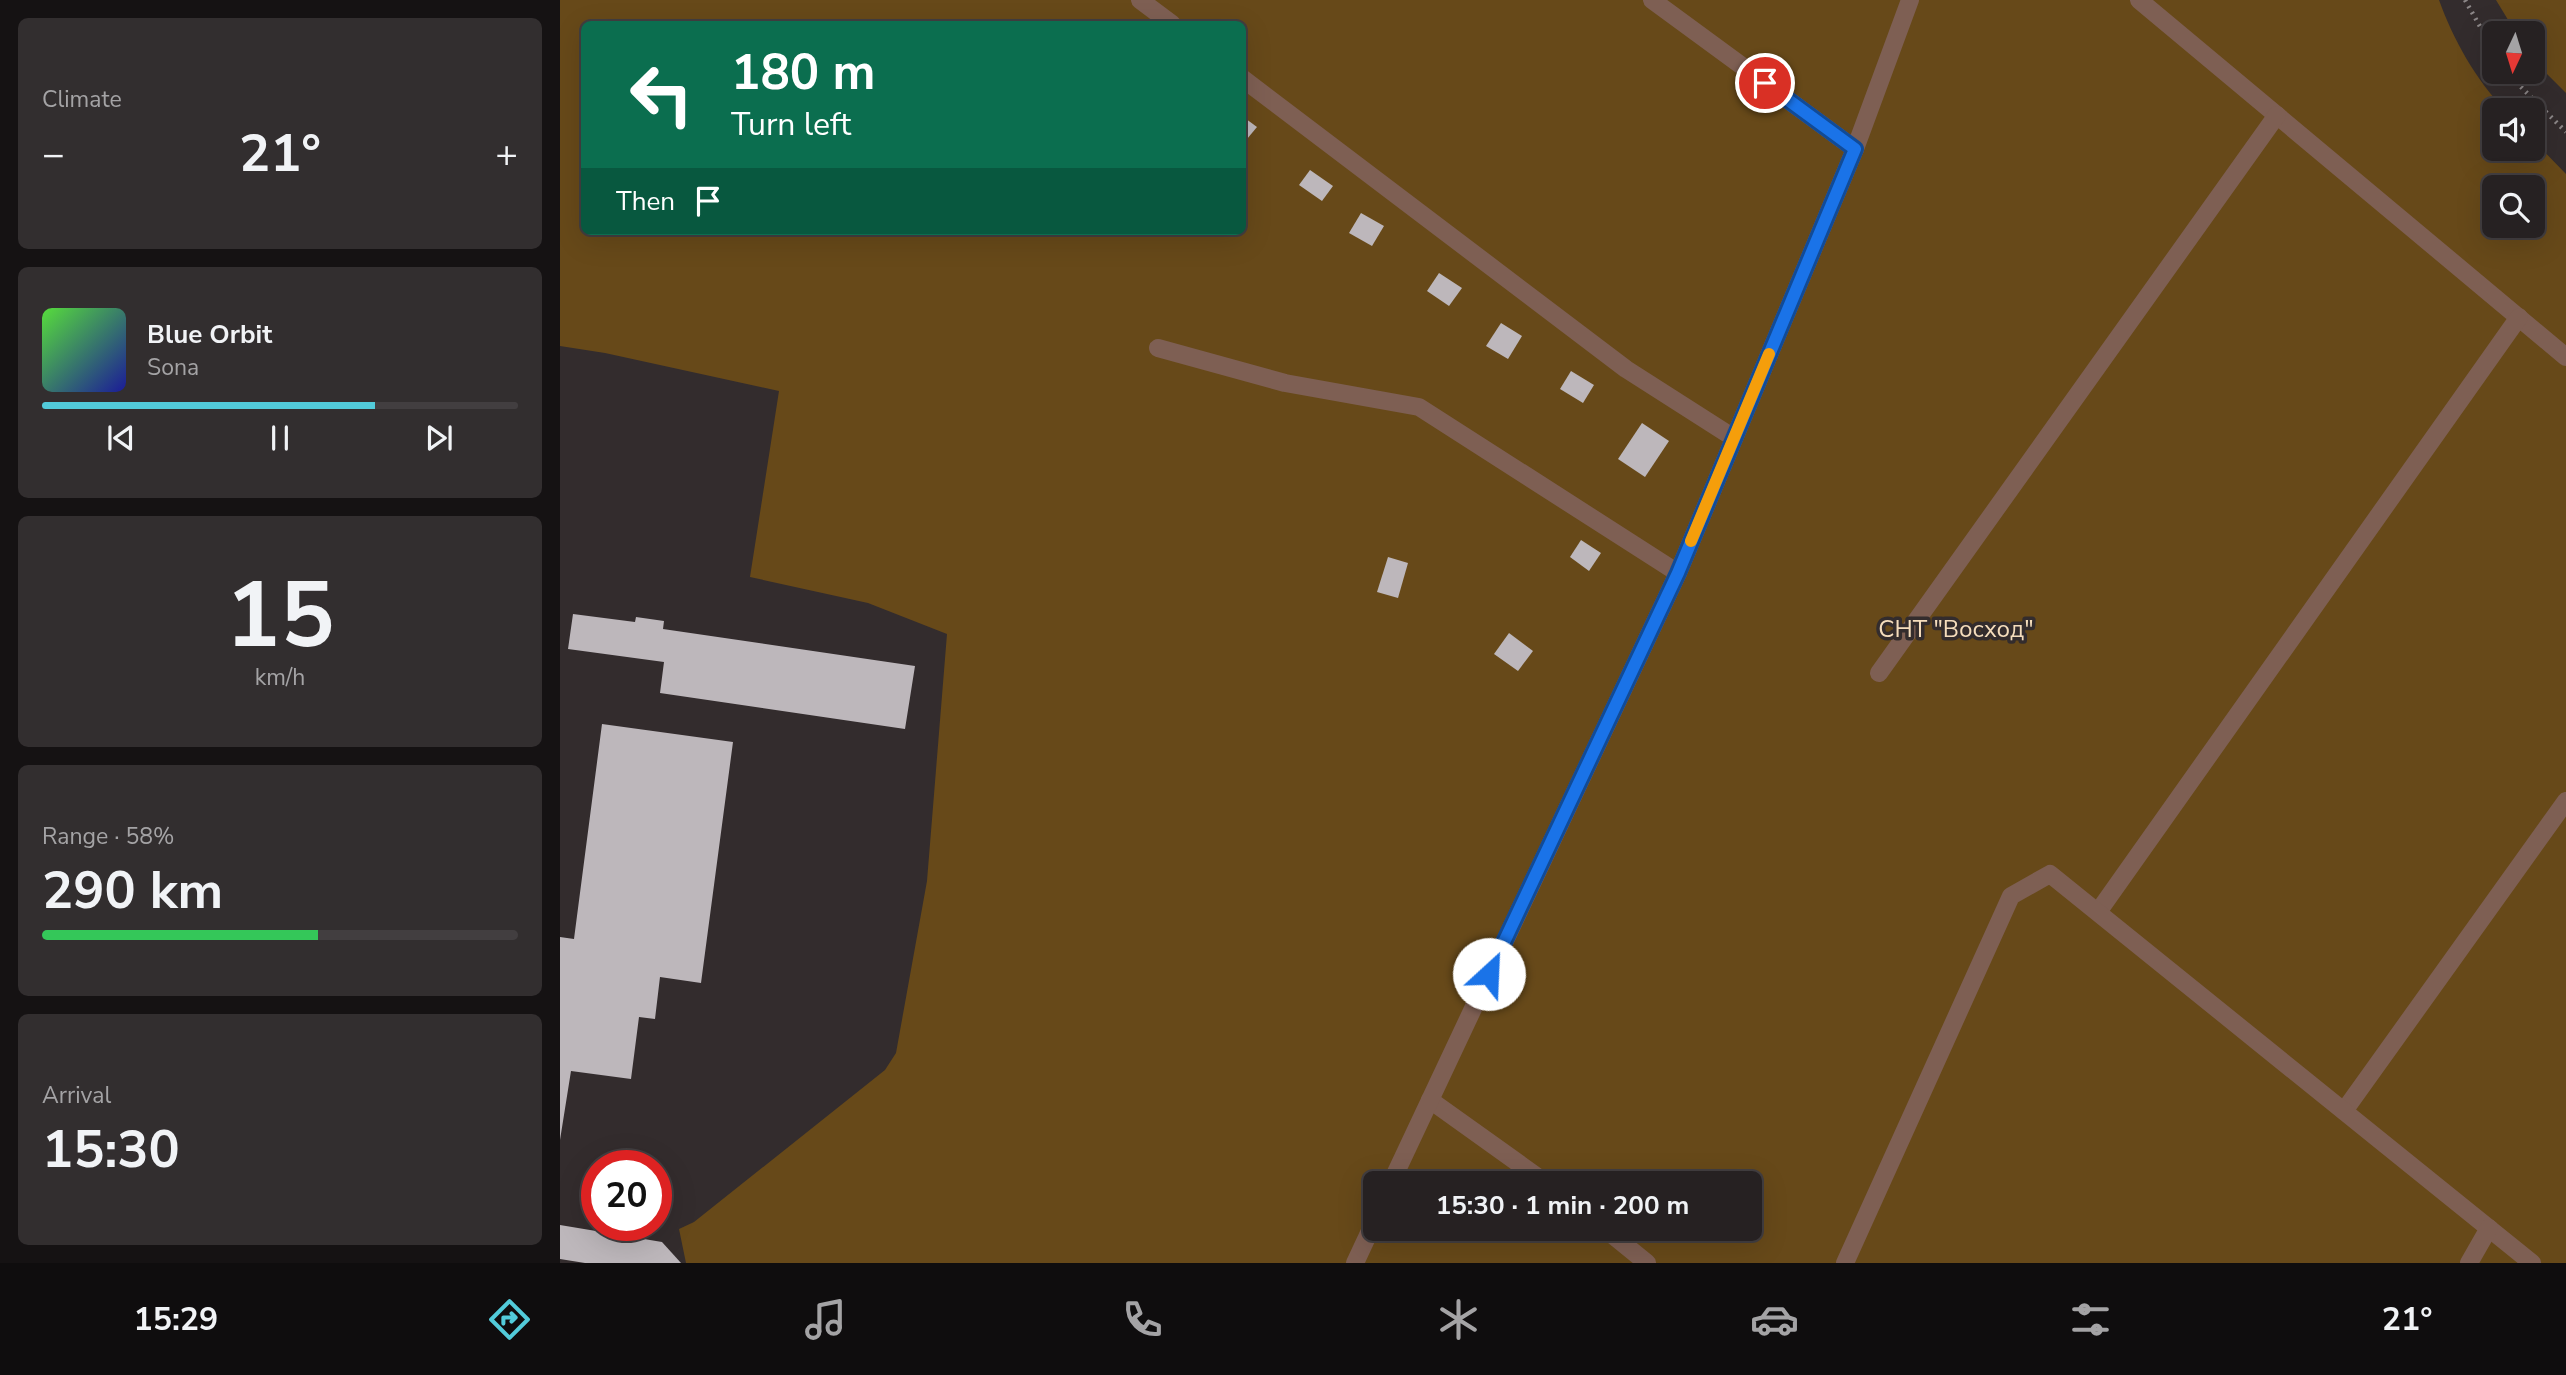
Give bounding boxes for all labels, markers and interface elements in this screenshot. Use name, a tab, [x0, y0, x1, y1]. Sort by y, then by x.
north arrow	[2482, 21, 2544, 84]
map controls	[2482, 21, 2545, 238]
text: 180 m	[731, 39, 875, 106]
icon: left	[616, 49, 707, 140]
pin	[1735, 53, 1795, 113]
icon: arrive	[1746, 64, 1784, 102]
text: Climate	[42, 84, 122, 115]
button: sound	[2482, 98, 2545, 161]
text: Turn left	[731, 103, 851, 146]
text: 21°	[239, 118, 321, 189]
text: −	[42, 129, 65, 180]
text: +	[495, 129, 518, 180]
button: search	[2482, 175, 2545, 238]
icon: arrive	[689, 182, 727, 220]
text: Then	[616, 184, 675, 219]
text: Blue Orbit	[147, 317, 272, 352]
text: Sona	[147, 352, 199, 383]
icon: previous	[102, 419, 140, 457]
icon: pause	[261, 419, 299, 457]
icon: next	[420, 419, 458, 457]
text: 15	[225, 554, 335, 678]
park label: СНТ "Восход"	[1878, 613, 2034, 645]
text: km/h	[255, 662, 305, 693]
text: Range · 58%	[42, 821, 174, 852]
text: 290 km	[42, 855, 223, 926]
position arrow	[1452, 937, 1526, 1011]
text: Arrival	[42, 1080, 111, 1111]
text: 15:30	[42, 1114, 180, 1185]
speed limit sign: 20	[581, 1150, 672, 1241]
text: 15:30 · 1 min · 200 m	[1436, 1188, 1689, 1223]
icon: directions	[485, 1295, 534, 1344]
icon: music	[801, 1295, 850, 1344]
icon: phone	[1118, 1295, 1167, 1344]
icon: climate	[1434, 1295, 1483, 1344]
icon: car	[1750, 1295, 1799, 1344]
icon: filters	[2066, 1295, 2115, 1344]
text: 15:29	[134, 1298, 218, 1341]
text: 21°	[2382, 1298, 2432, 1341]

